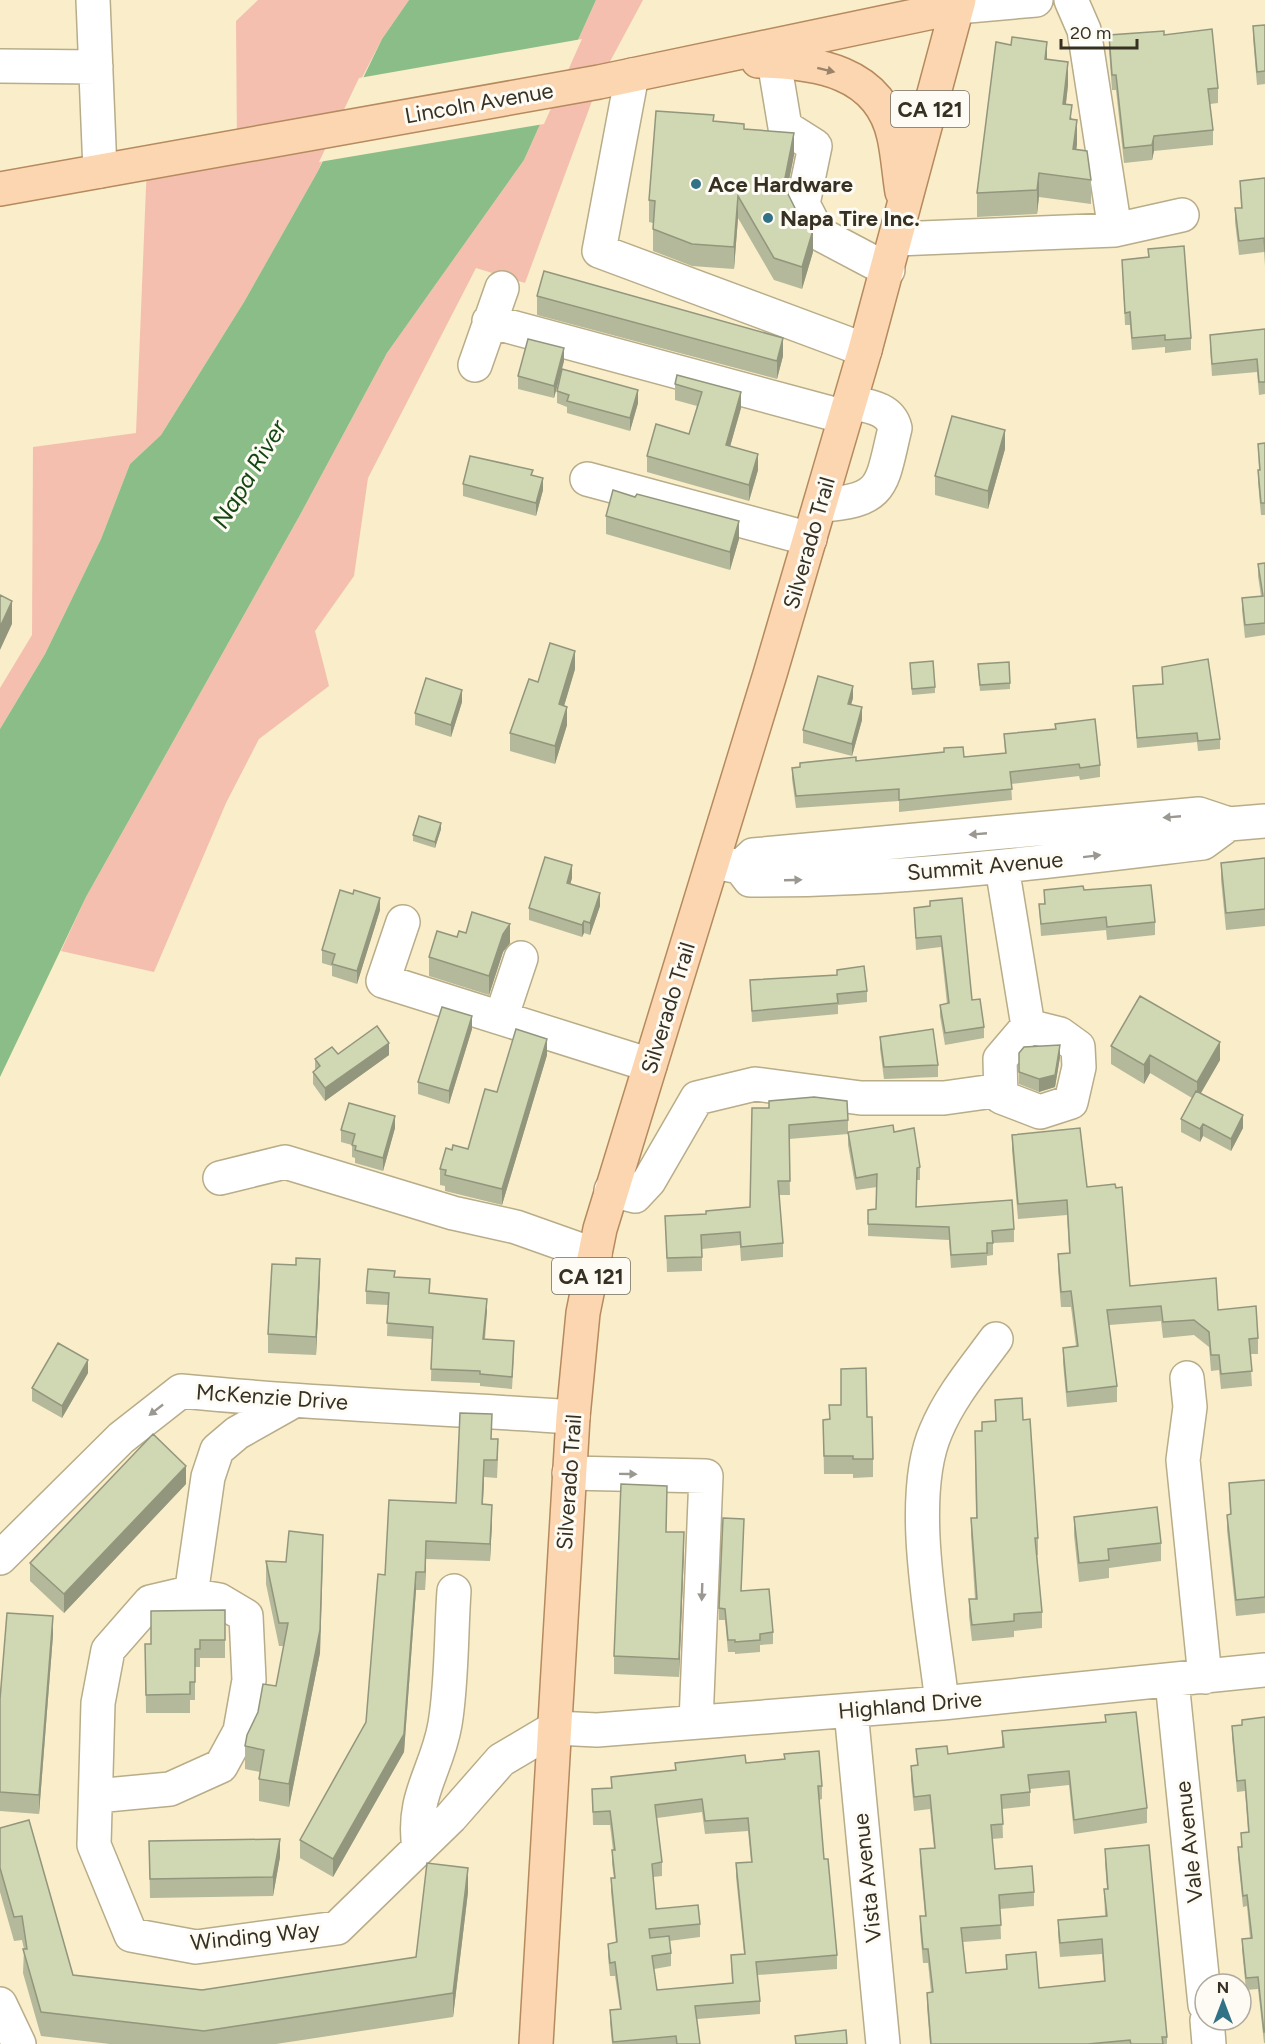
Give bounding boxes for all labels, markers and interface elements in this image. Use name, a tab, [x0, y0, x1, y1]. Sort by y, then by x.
scale bar	[1061, 12, 1138, 50]
text: 20 m	[1070, 22, 1111, 44]
one-way arrow	[817, 65, 835, 75]
street label: Lincoln Avenue	[403, 77, 555, 129]
road number: CA 121	[891, 91, 969, 127]
place label: Ace Hardware	[708, 171, 853, 198]
marker: Ace Hardware	[689, 177, 703, 191]
place label: Napa Tire Inc.	[780, 205, 920, 232]
marker: Napa Tire Inc.	[761, 211, 775, 225]
water label: Napa River	[205, 414, 293, 533]
street label: Silverado Trail	[777, 474, 841, 612]
one-way arrow	[1163, 812, 1182, 822]
one-way arrow	[969, 829, 988, 839]
street label: Summit Avenue	[906, 846, 1064, 886]
one-way arrow	[1082, 852, 1101, 861]
one-way arrow	[783, 875, 802, 884]
street label: Silverado Trail	[635, 939, 701, 1077]
road number: CA 121	[552, 1258, 630, 1294]
street label: McKenzie Drive	[195, 1378, 349, 1416]
one-way arrow	[149, 1404, 164, 1416]
street label: Silverado Trail	[551, 1413, 587, 1551]
one-way arrow	[618, 1469, 637, 1479]
one-way arrow	[697, 1583, 706, 1602]
street label: Highland Drive	[837, 1685, 983, 1725]
street label: Vale Avenue	[1169, 1780, 1209, 1904]
street label: Vista Avenue	[847, 1812, 887, 1944]
street label: Winding Way	[189, 1916, 321, 1956]
north arrow	[1193, 1972, 1253, 2032]
text: N	[1217, 1978, 1229, 1997]

